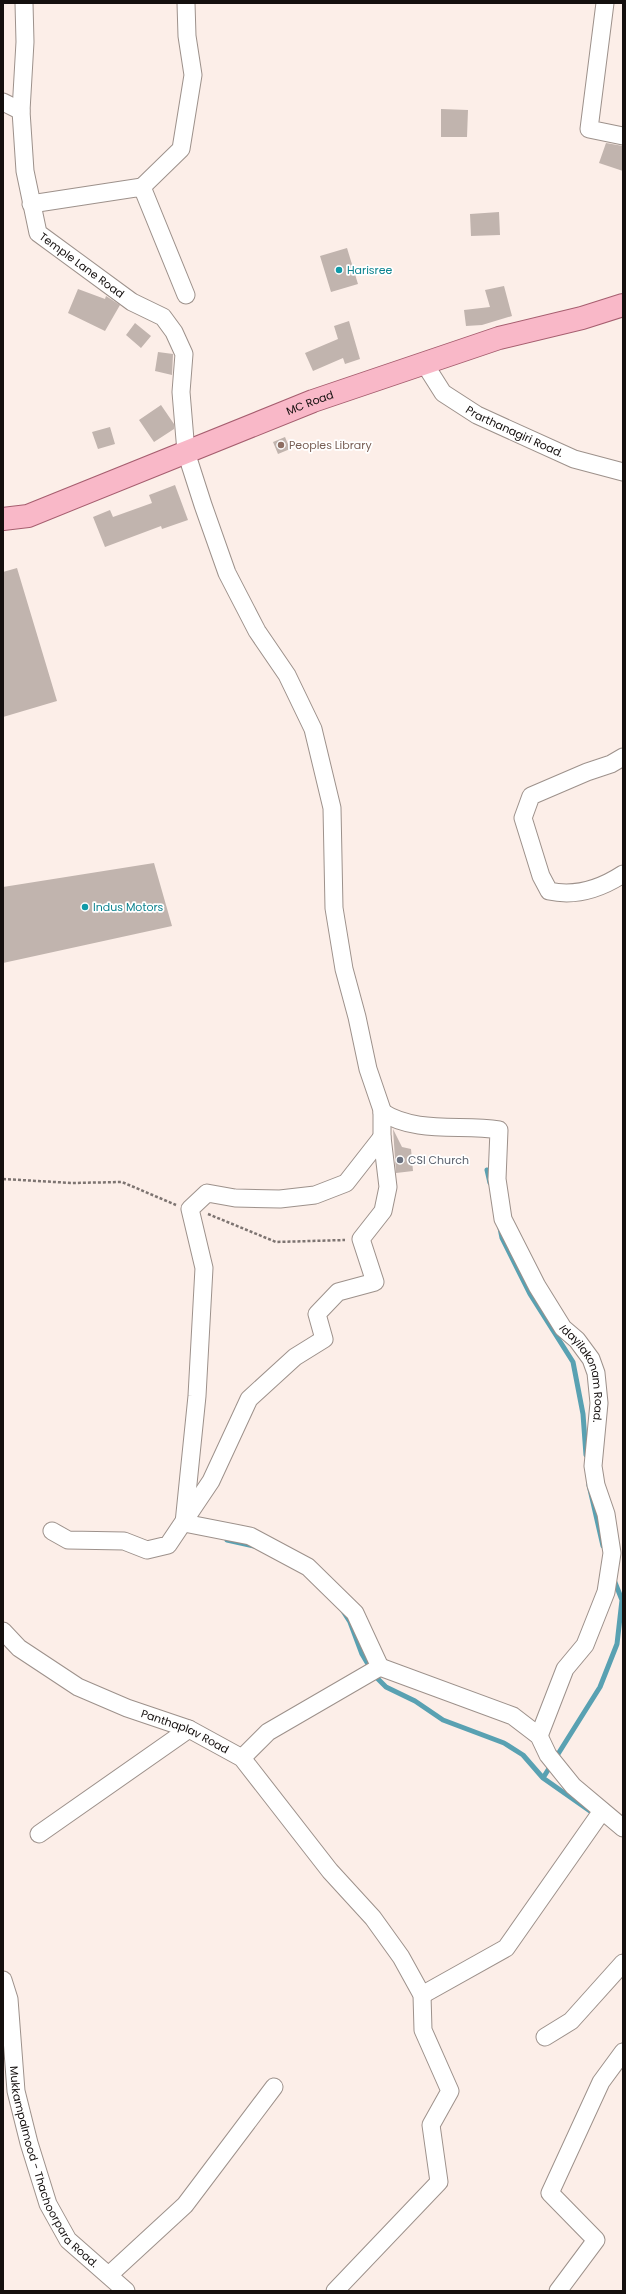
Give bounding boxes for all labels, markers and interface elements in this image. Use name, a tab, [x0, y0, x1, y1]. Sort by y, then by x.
street label: Temple Lane Road	[36, 229, 128, 302]
place label: Harisree	[347, 262, 393, 278]
marker: Harisree	[334, 265, 344, 275]
street label: MC Road	[284, 387, 336, 419]
street label: Prarthanagiri Road.	[463, 402, 566, 461]
place label: Peoples Library	[289, 437, 372, 453]
marker: Peoples Library	[276, 440, 286, 450]
place label: Indus Motors	[93, 899, 164, 915]
marker: Indus Motors	[80, 902, 90, 912]
place label: CSI Church	[408, 1152, 469, 1168]
marker: CSI Church	[395, 1155, 405, 1165]
street label: Idayilakonam Road.	[555, 1322, 607, 1423]
street label: Panthaplav Road	[139, 1705, 232, 1757]
street label: Mukkampalmood - Thachoorpara Road.	[6, 2065, 102, 2271]

